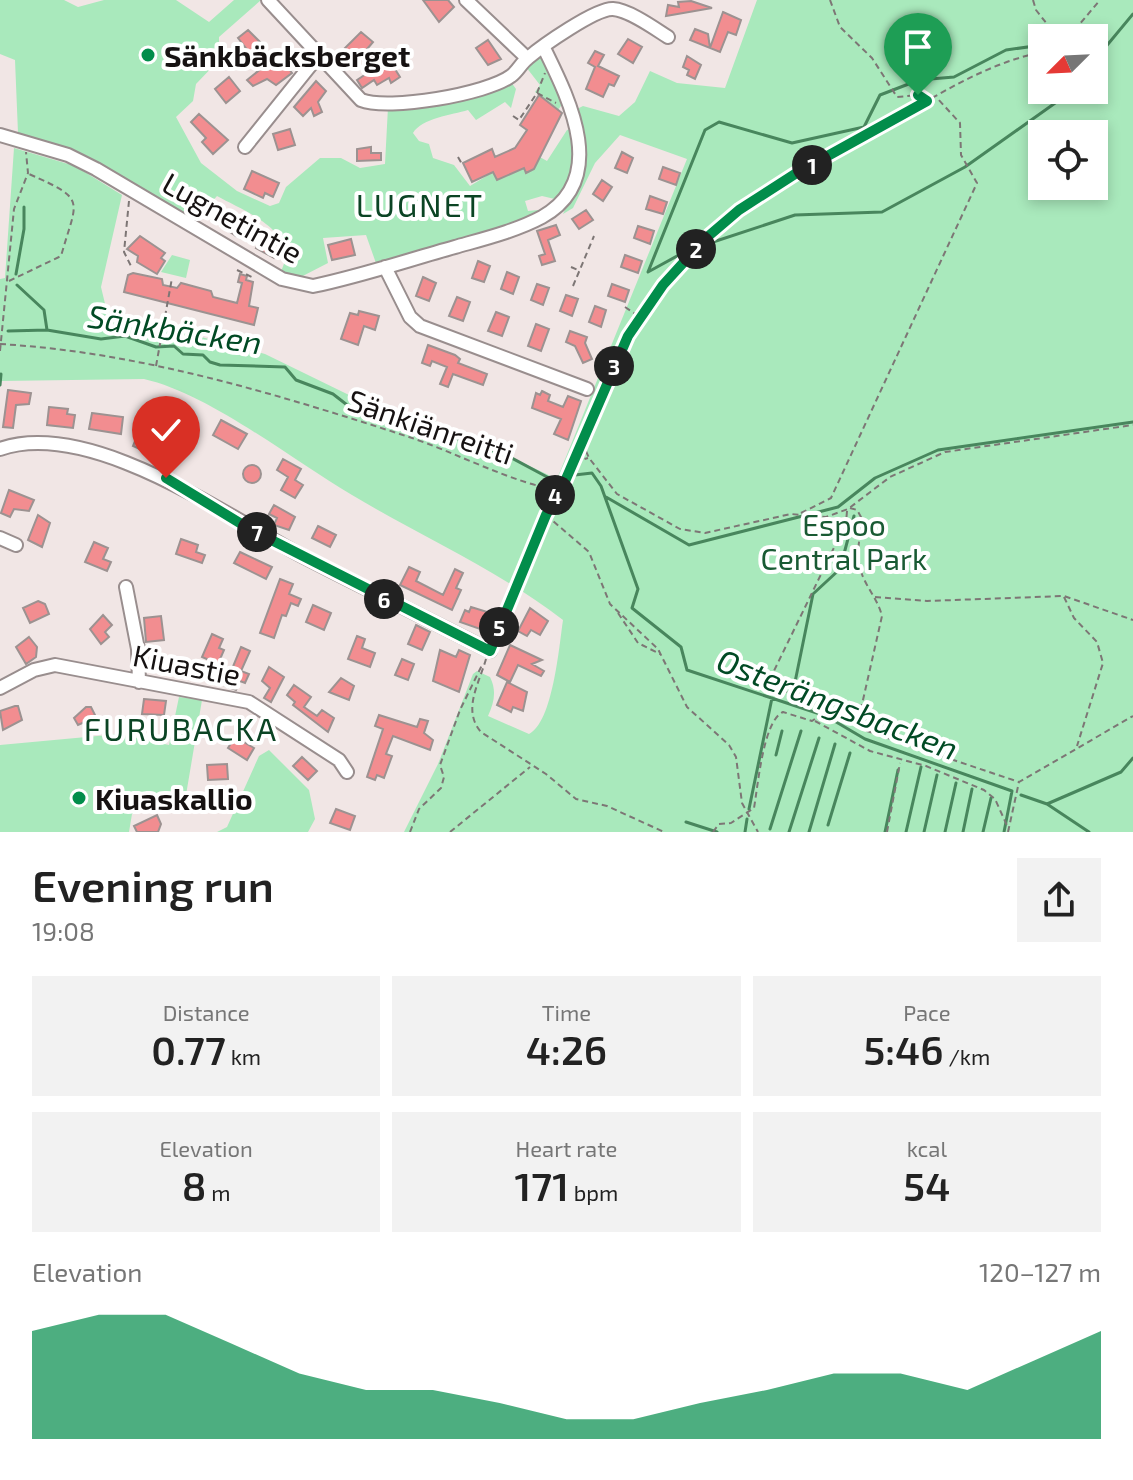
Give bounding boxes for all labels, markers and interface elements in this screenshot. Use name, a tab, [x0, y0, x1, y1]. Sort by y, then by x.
pin	[884, 13, 952, 95]
north arrow	[1028, 24, 1108, 104]
map controls	[1028, 24, 1108, 200]
icon: arrive	[896, 25, 940, 69]
place label: Sänkbäcksberget	[164, 37, 410, 73]
marker: Sänkbäcksberget	[139, 46, 157, 64]
button: locate	[1028, 120, 1108, 200]
pin: 1	[792, 145, 832, 185]
text: 1	[807, 152, 817, 178]
street label: Lugnetintie	[157, 164, 309, 270]
district label: LUGNET	[356, 185, 484, 223]
pin: 2	[676, 229, 716, 269]
text: 2	[690, 236, 702, 262]
water label: Sänkbäcken	[85, 295, 265, 361]
pin: 3	[594, 346, 634, 386]
text: 3	[608, 353, 620, 379]
street label: Sänkiänreitti	[343, 381, 519, 471]
pin	[132, 396, 200, 478]
icon: check	[144, 408, 188, 452]
pin: 4	[535, 475, 575, 515]
text: 4	[548, 482, 562, 508]
park label: Espoo Central Park	[761, 506, 927, 576]
pin: 7	[237, 512, 277, 552]
text: 7	[251, 519, 263, 545]
pin: 6	[364, 579, 404, 619]
text: 6	[378, 586, 390, 612]
pin: 5	[479, 607, 519, 647]
text: 5	[493, 614, 505, 640]
street label: Kiuastie	[130, 636, 244, 692]
water label: Osterängsbacken	[712, 640, 964, 767]
district label: FURUBACKA	[84, 709, 278, 747]
place label: Kiuaskallio	[95, 780, 253, 816]
marker: Kiuaskallio	[70, 789, 88, 807]
text: Evening run	[32, 858, 274, 911]
button: share	[1017, 858, 1101, 942]
text: 19:08	[32, 915, 95, 946]
text: Distance	[163, 999, 250, 1025]
text: Time	[542, 999, 591, 1025]
text: Pace	[903, 999, 951, 1025]
text: 0.77	[151, 1025, 226, 1073]
text: 4:26	[526, 1025, 607, 1073]
text: 5:46	[863, 1025, 944, 1073]
text: km	[226, 1043, 261, 1069]
text: /km	[944, 1043, 990, 1069]
text: Elevation	[159, 1135, 253, 1161]
text: Heart rate	[516, 1135, 617, 1161]
text: kcal	[907, 1135, 947, 1161]
text: 8	[182, 1161, 206, 1209]
text: 171	[515, 1161, 569, 1209]
text: 54	[903, 1161, 950, 1209]
text: m	[206, 1179, 231, 1205]
text: bpm	[569, 1179, 618, 1205]
text: Elevation	[32, 1256, 142, 1287]
text: 120–127 m	[979, 1256, 1101, 1287]

